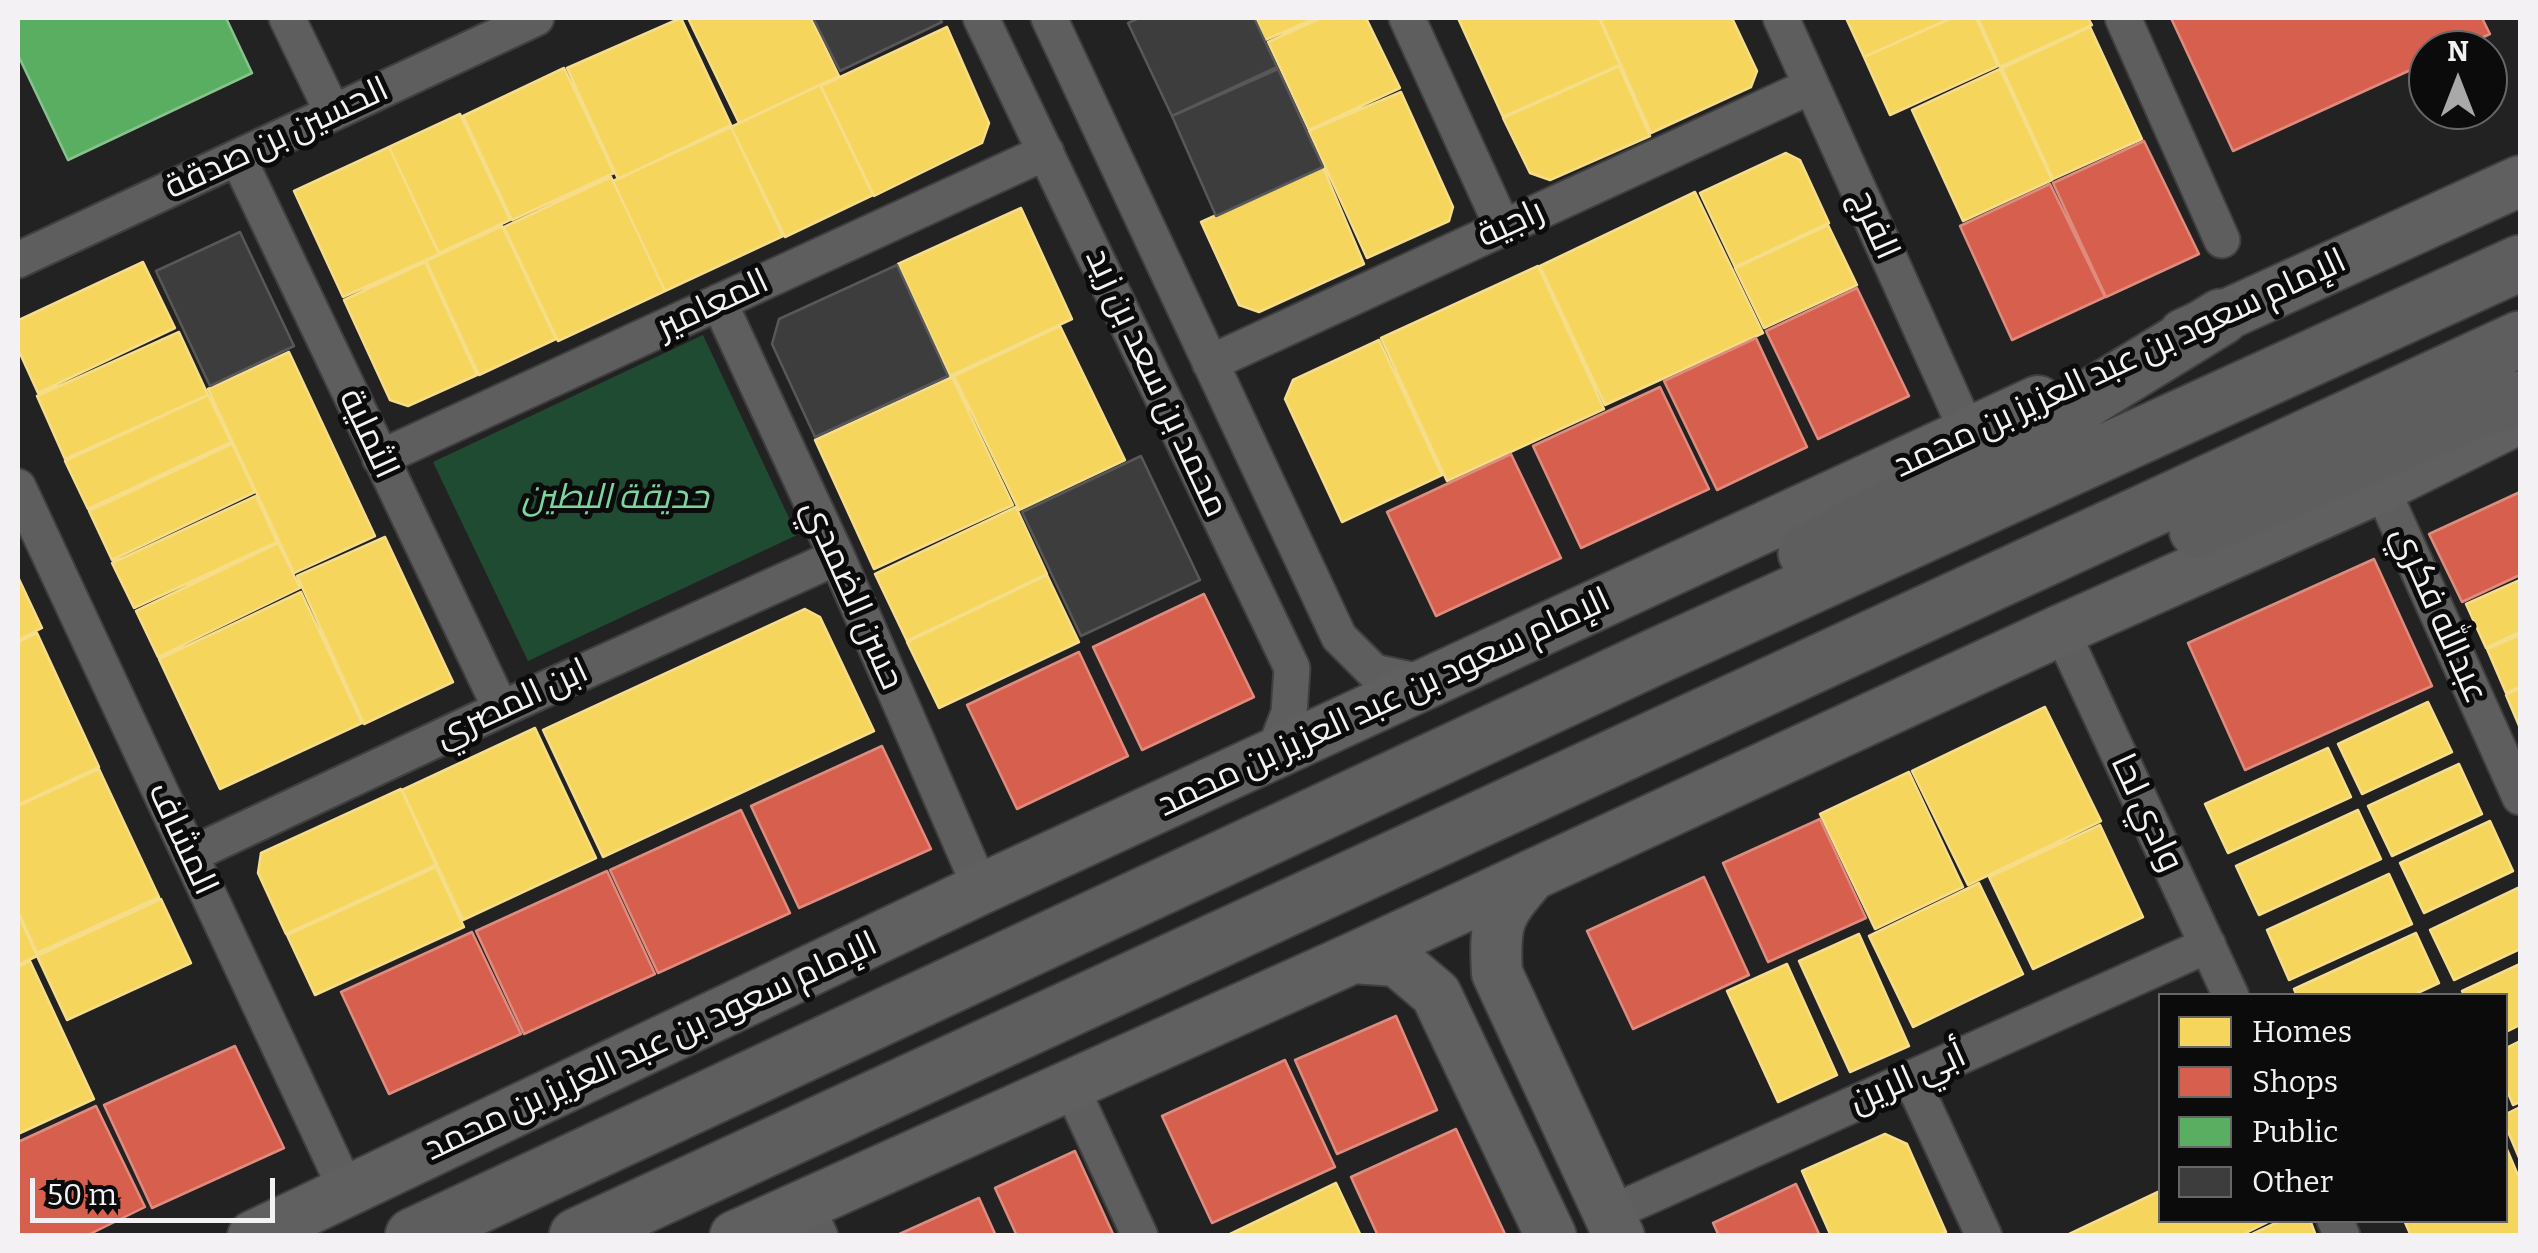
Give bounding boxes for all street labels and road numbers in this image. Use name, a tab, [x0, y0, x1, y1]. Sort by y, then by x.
street label: الحسين بن صدقة	[159, 69, 395, 209]
street label: الفرج	[1840, 183, 1908, 267]
street label: راجية	[1471, 190, 1551, 258]
street label: الإمام سعود بن عبد العزيز بن محمد	[1887, 240, 2353, 488]
street label: محمد بن سعد بن زيد	[1075, 242, 1237, 524]
street label: المعامير	[650, 261, 776, 349]
street label: الثملية	[329, 382, 407, 486]
street label: حسن الضمدي	[792, 494, 912, 696]
street label: عبدالله فكري	[2381, 520, 2497, 710]
street label: الإمام سعود بن عبد العزيز بن محمد	[1151, 579, 1617, 827]
street label: ابن المصري	[429, 650, 595, 758]
street label: وادي لحا	[2101, 748, 2191, 878]
street label: المشاف	[138, 776, 226, 902]
street label: الإمام سعود بن عبد العزيز بن محمد	[418, 923, 884, 1171]
street label: أبي الرين	[1843, 1035, 1973, 1123]

